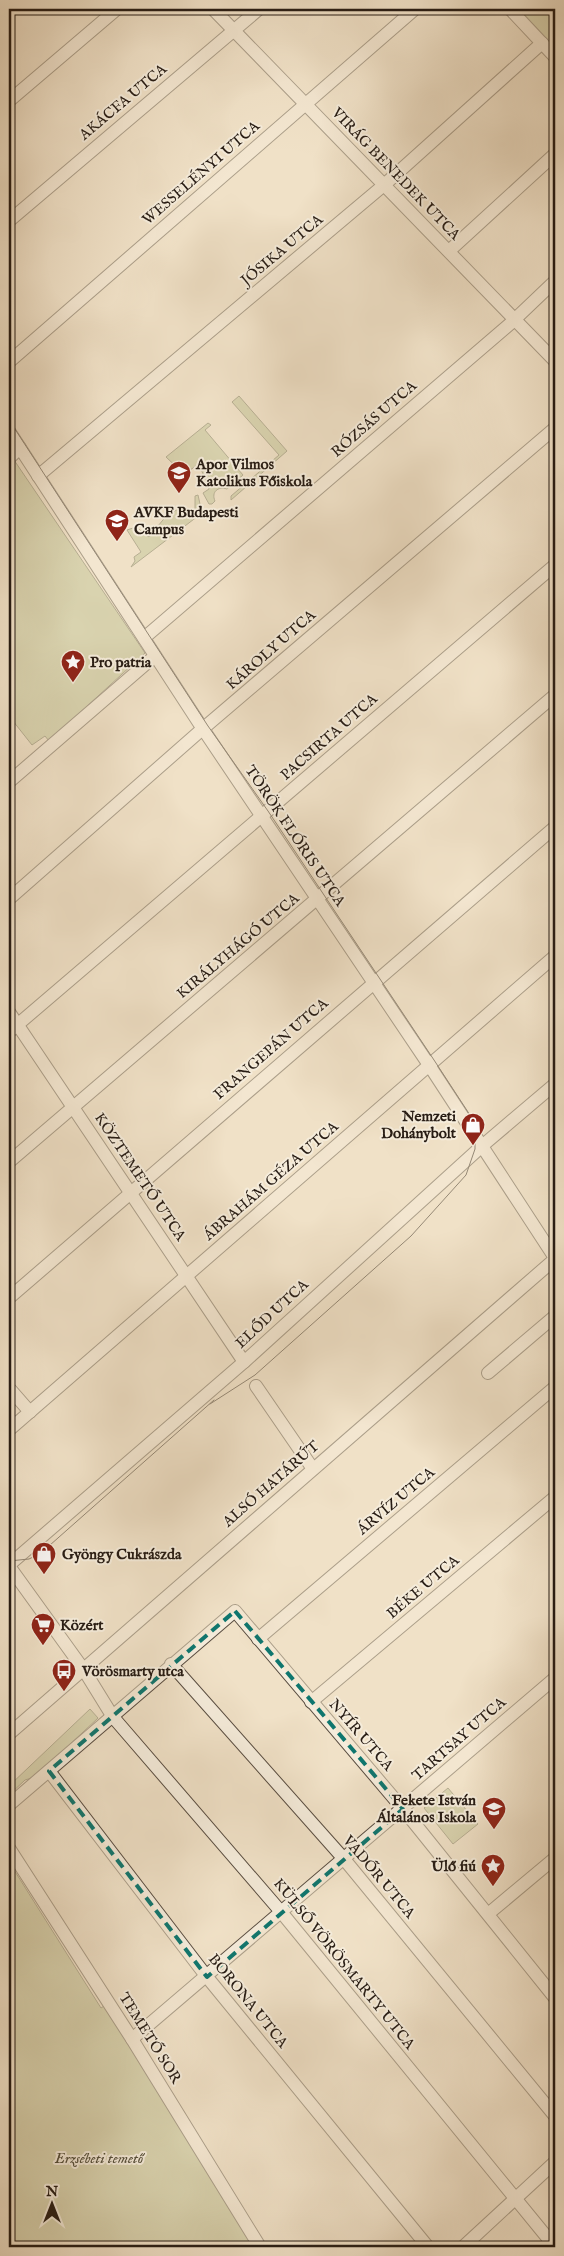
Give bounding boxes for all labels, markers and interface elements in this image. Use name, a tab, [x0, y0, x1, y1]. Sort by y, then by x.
street label: AKÁCFA UTCA	[74, 59, 171, 145]
street label: VIRÁG BENEDEK UTCA	[327, 103, 465, 245]
street label: WESSELÉNYI UTCA	[138, 116, 264, 229]
street label: JÓSIKA UTCA	[236, 210, 328, 291]
street label: RÓZSÁS UTCA	[327, 376, 421, 461]
place label: Apor Vilmos Katolikus Főiskola	[195, 455, 313, 491]
school or university icon: Apor Vilmos Katolikus Főiskola	[166, 460, 192, 494]
place label: AVKF Budapesti Campus	[133, 503, 239, 539]
school or university icon: AVKF Budapesti Campus	[104, 508, 130, 542]
street label: KÁROLY UTCA	[222, 605, 320, 694]
place icon: Pro patria	[60, 649, 86, 683]
place label: Pro patria	[90, 653, 152, 672]
street label: PACSIRTA UTCA	[276, 689, 382, 784]
street label: TÖRÖK FLÓRIS UTCA	[241, 762, 350, 911]
street label: KIRÁLYHÁGÓ UTCA	[173, 889, 304, 1003]
street label: FRANGEPÁN UTCA	[210, 994, 333, 1104]
place label: Nemzeti Dohánybolt	[381, 1107, 457, 1143]
street label: KÖZTEMETŐ UTCA	[90, 1109, 190, 1245]
shop icon: Nemzeti Dohánybolt	[460, 1112, 486, 1146]
street label: ÁBRAHÁM GÉZA UTCA	[199, 1117, 343, 1245]
street label: ELŐD UTCA	[231, 1275, 313, 1353]
street label: ALSÓ HATÁRÚT	[218, 1437, 323, 1532]
street label: ÁRVÍZ UTCA	[353, 1462, 439, 1540]
shop icon: Gyöngy Cukrászda	[31, 1541, 57, 1575]
place label: Gyöngy Cukrászda	[62, 1545, 182, 1564]
street label: BÉKE UTCA	[383, 1550, 464, 1623]
supermarket icon: Közért	[30, 1612, 56, 1646]
place label: Közért	[60, 1616, 104, 1635]
bus stop icon: Vörösmarty utca	[51, 1658, 77, 1692]
place label: Vörösmarty utca	[81, 1662, 184, 1681]
street label: TARTSAY UTCA	[408, 1692, 511, 1785]
street label: NYÍR UTCA	[325, 1695, 398, 1776]
place label: Fekete István Általános Iskola	[376, 1791, 477, 1827]
school or university icon: Fekete István Általános Iskola	[481, 1796, 507, 1830]
street label: VADŐR UTCA	[338, 1831, 420, 1923]
place icon: Ülő fiú	[480, 1853, 506, 1887]
place label: Ülő fiú	[430, 1857, 476, 1876]
street label: KÜLSŐ VÖRÖSMARTY UTCA	[269, 1875, 420, 2054]
street label: BORONA UTCA	[204, 1950, 292, 2053]
street label: TEMETŐ SOR	[114, 1989, 186, 2088]
park label: Erzsébeti temető	[54, 2149, 146, 2168]
north arrow	[28, 2178, 78, 2228]
text: N	[45, 2183, 58, 2201]

